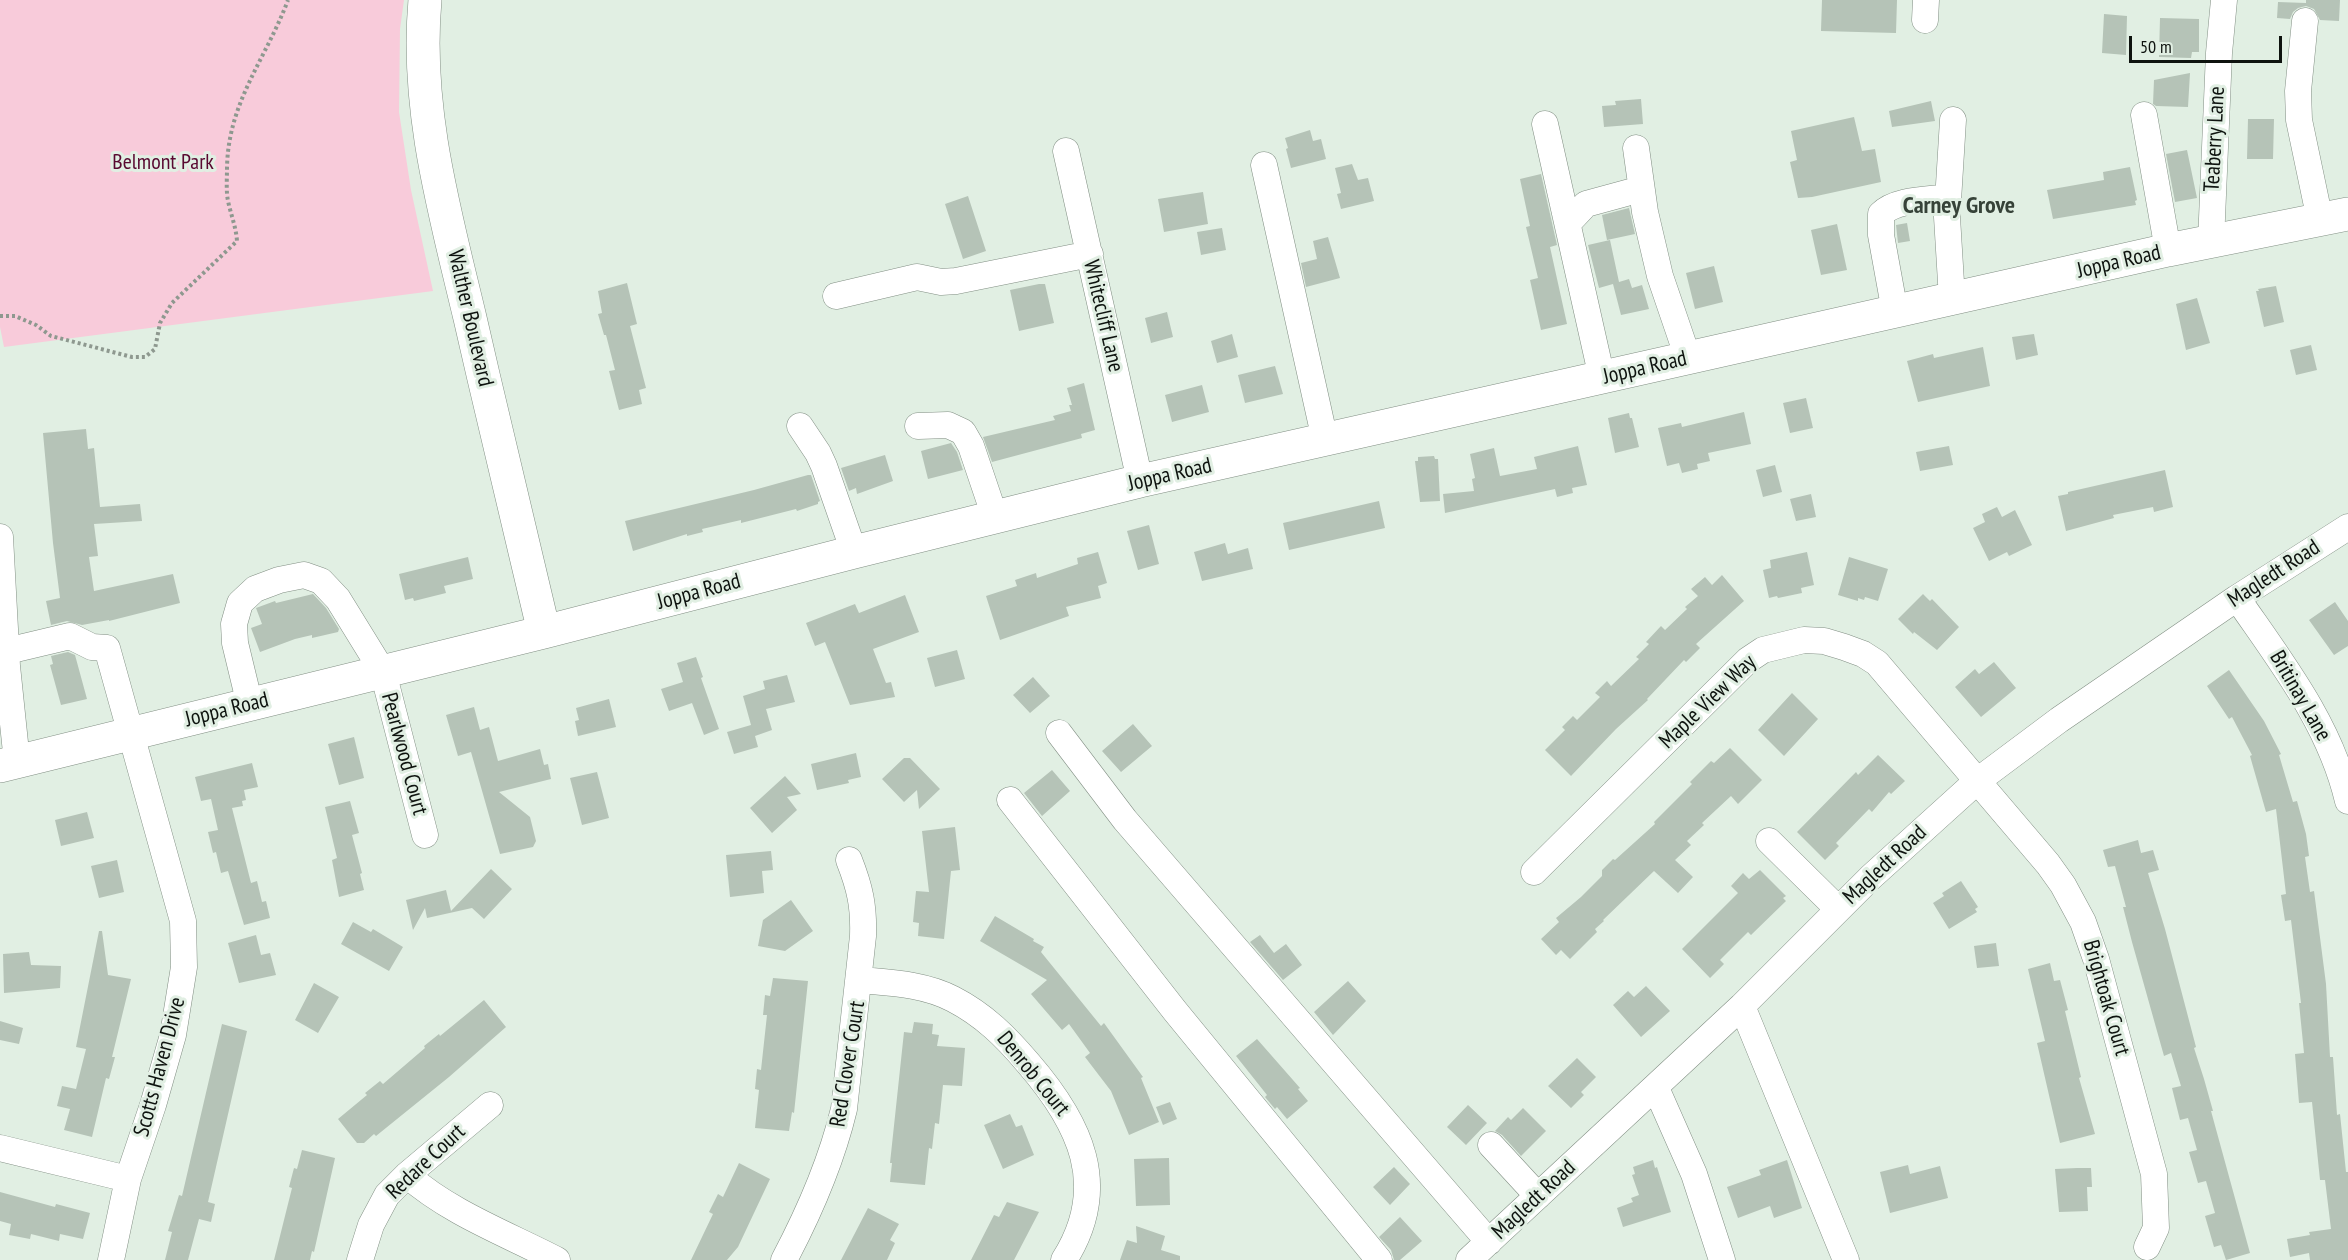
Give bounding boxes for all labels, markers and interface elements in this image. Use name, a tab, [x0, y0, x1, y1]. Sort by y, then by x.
scale bar	[2132, 24, 2285, 62]
text: 50 m	[2140, 35, 2172, 58]
street label: Teaberry Lane	[2199, 86, 2231, 192]
park label: Belmont Park	[112, 150, 214, 176]
district label: Carney Grove	[1903, 192, 2015, 220]
street label: Joppa Road	[2075, 240, 2163, 284]
street label: Walther Boulevard	[441, 247, 499, 389]
street label: Whitecliff Lane	[1077, 257, 1129, 375]
street label: Joppa Road	[1601, 346, 1689, 390]
street label: Joppa Road	[1126, 453, 1214, 497]
street label: Magledt Road	[2223, 535, 2325, 613]
street label: Joppa Road	[655, 568, 743, 616]
street label: Britinay Lane	[2264, 646, 2336, 746]
street label: Maple View Way	[1654, 649, 1762, 755]
street label: Joppa Road	[183, 687, 271, 733]
street label: Pearlwood Court	[375, 690, 433, 818]
street label: Magledt Road	[1838, 820, 1932, 910]
street label: Brightoak Court	[2077, 937, 2135, 1059]
street label: Scotts Haven Drive	[129, 994, 191, 1140]
street label: Red Clover Court	[825, 999, 871, 1129]
street label: Denrob Court	[991, 1026, 1075, 1122]
street label: Redare Court	[381, 1119, 471, 1205]
street label: Magledt Road	[1487, 1155, 1581, 1245]

